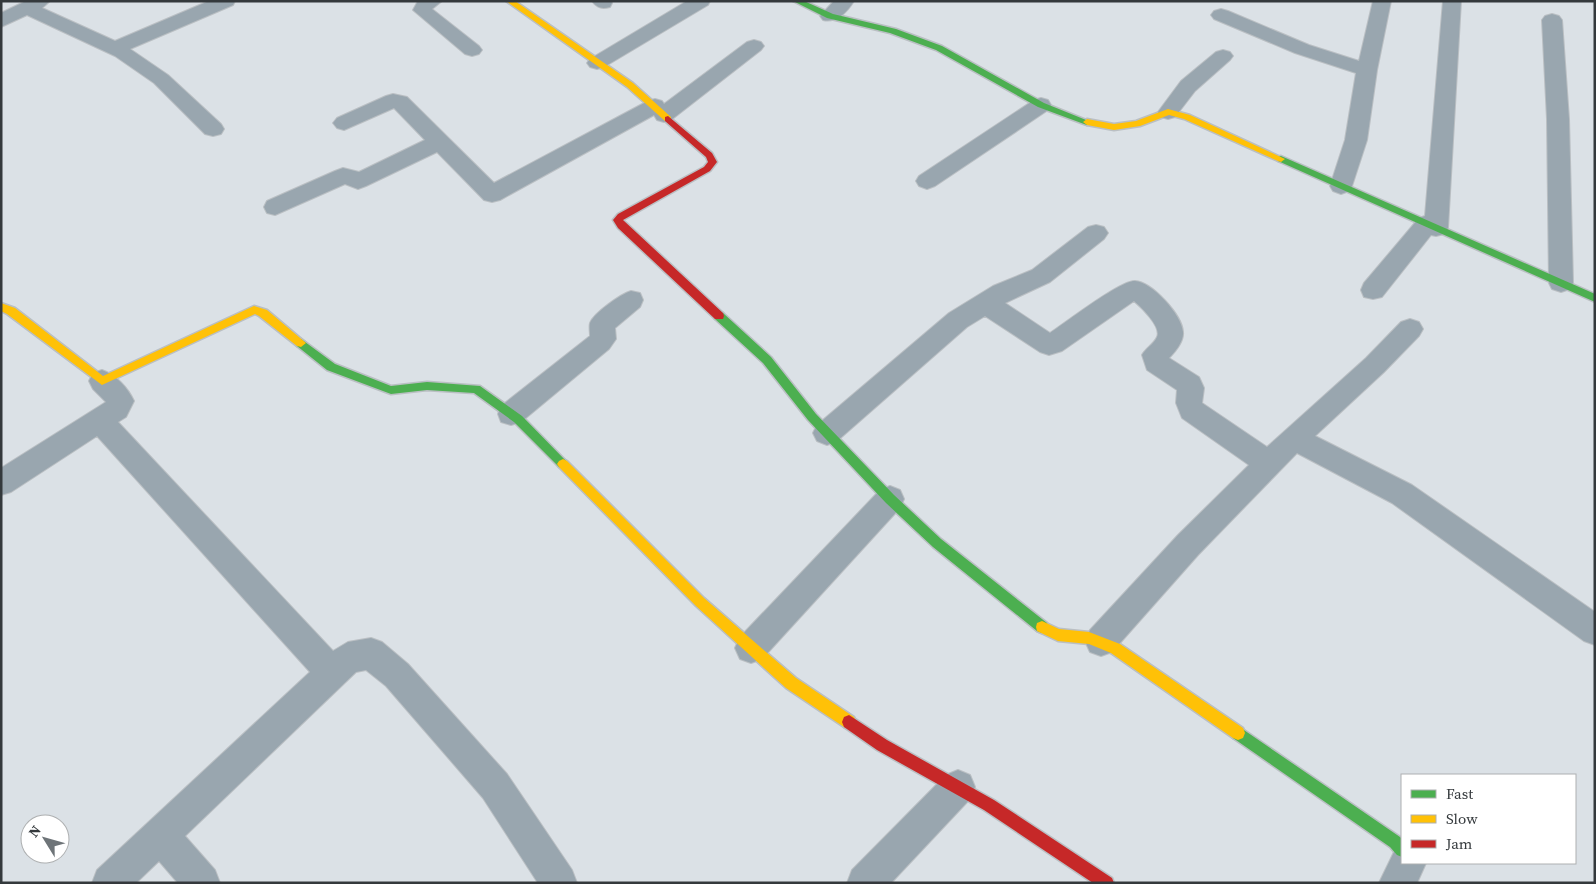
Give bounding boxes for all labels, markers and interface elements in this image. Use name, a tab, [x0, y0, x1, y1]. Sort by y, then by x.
legend	[1401, 774, 1576, 864]
text: Fast	[1446, 783, 1473, 804]
text: Slow	[1446, 808, 1478, 829]
north arrow	[20, 814, 70, 864]
text: N	[24, 821, 46, 841]
text: Jam	[1445, 833, 1473, 854]

